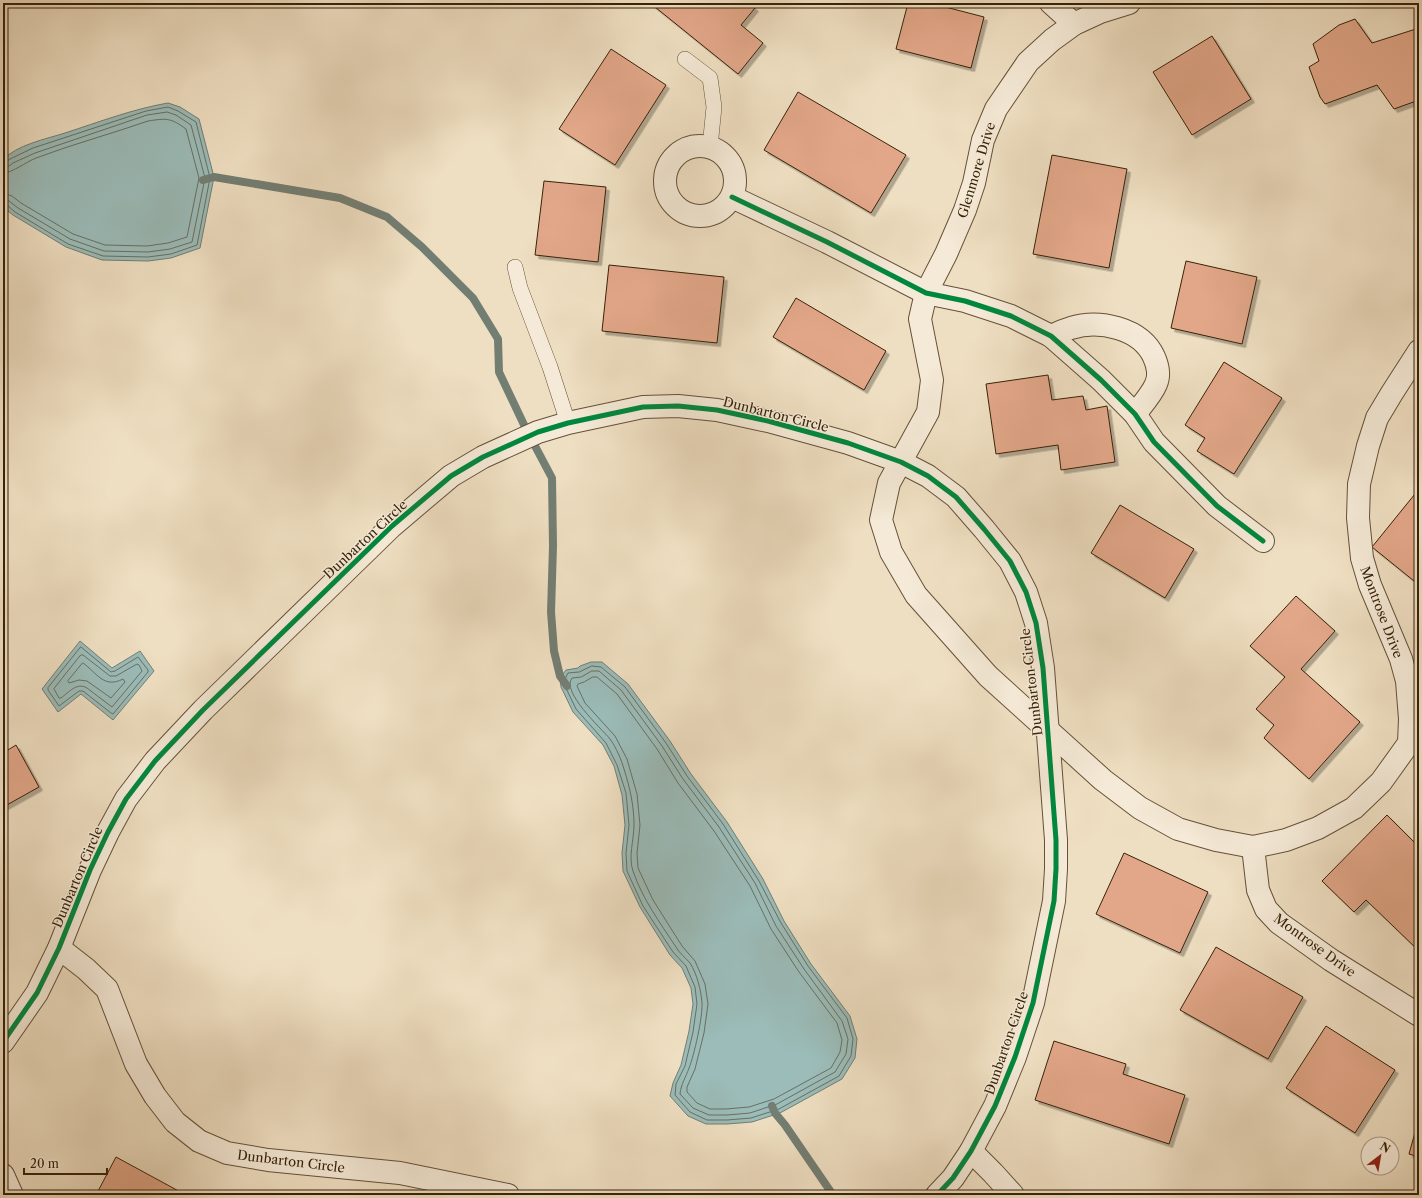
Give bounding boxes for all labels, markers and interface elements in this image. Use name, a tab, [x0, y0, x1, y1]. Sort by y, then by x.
street label: Glenmore Drive	[954, 120, 998, 220]
street label: Dunbarton Circle	[722, 393, 830, 435]
street label: Dunbarton Circle	[320, 496, 410, 582]
street label: Montrose Drive	[1357, 564, 1407, 660]
street label: Dunbarton Circle	[1016, 627, 1046, 737]
street label: Dunbarton Circle	[48, 824, 106, 930]
street label: Montrose Drive	[1271, 910, 1359, 980]
street label: Dunbarton Circle	[981, 989, 1031, 1097]
north arrow	[1360, 1136, 1400, 1176]
text: N	[1377, 1139, 1393, 1156]
street label: Dunbarton Circle	[236, 1146, 346, 1176]
scale bar	[24, 1150, 107, 1176]
text: 20 m	[30, 1156, 59, 1171]

